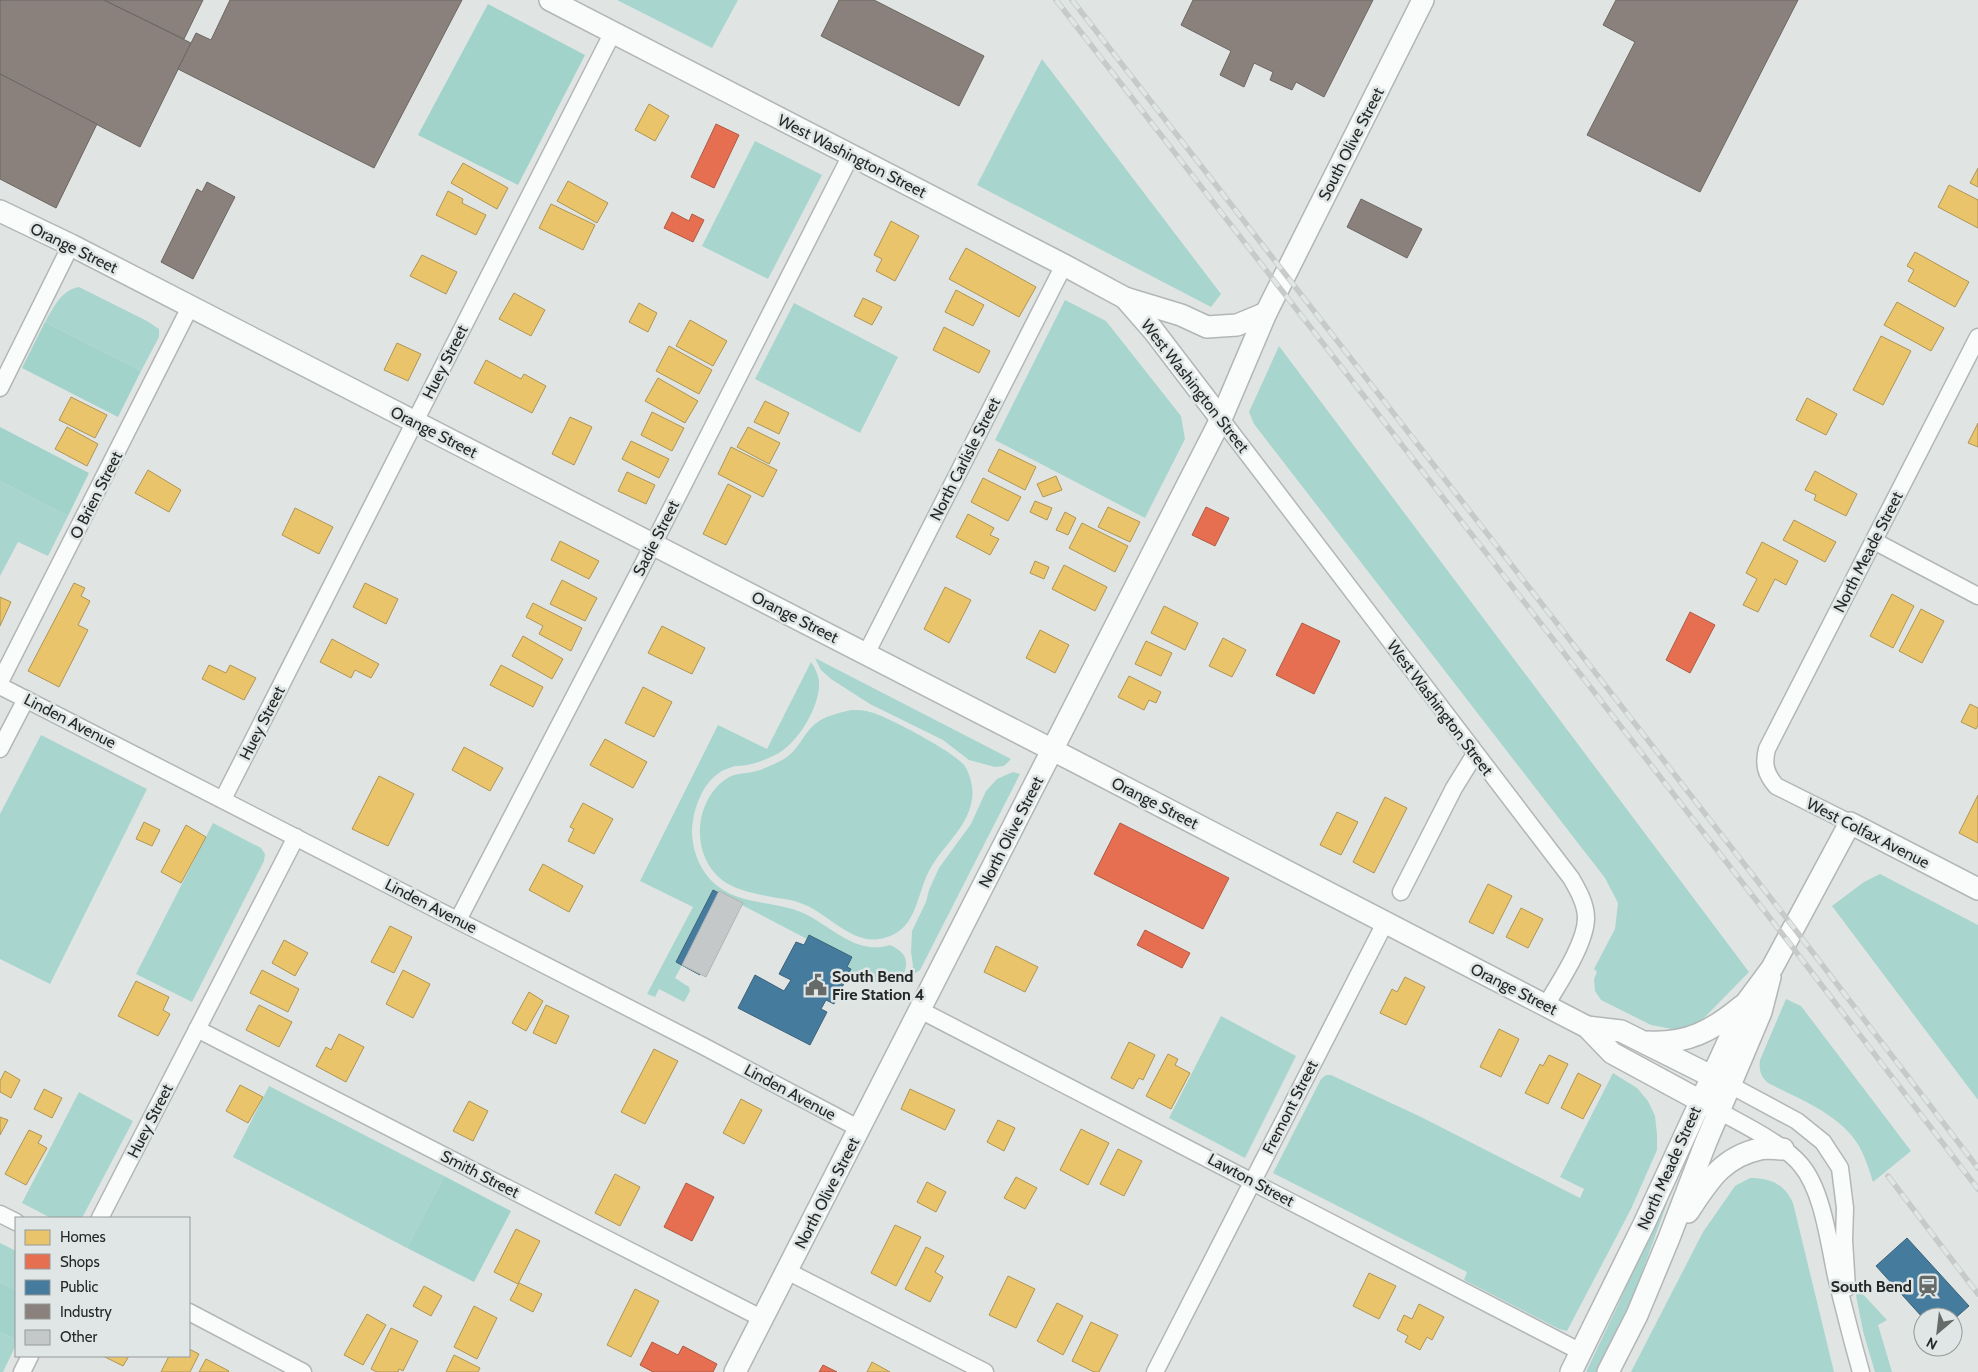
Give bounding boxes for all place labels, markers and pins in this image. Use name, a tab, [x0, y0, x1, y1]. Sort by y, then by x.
place label: South Bend Fire Station 4	[832, 967, 924, 1004]
public building icon: South Bend Fire Station 4	[803, 972, 829, 998]
station icon: South Bend	[1915, 1273, 1941, 1299]
place label: South Bend	[1831, 1277, 1912, 1296]

